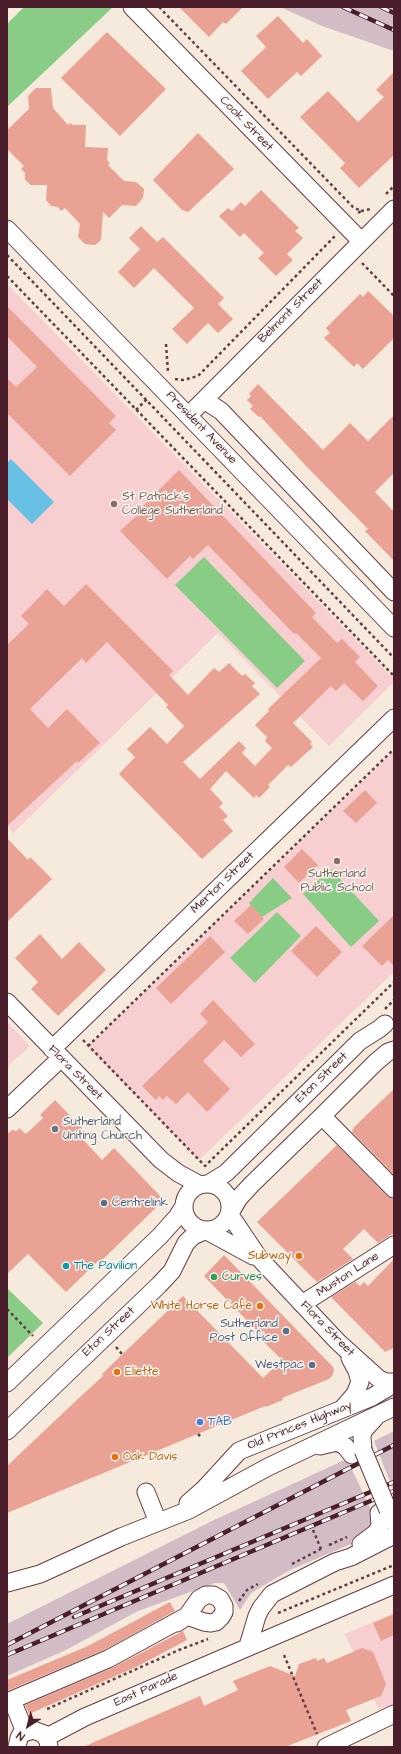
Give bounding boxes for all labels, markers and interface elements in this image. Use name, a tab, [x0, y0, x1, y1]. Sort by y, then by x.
street label: Cook Street	[216, 93, 276, 155]
street label: Belmont Street	[256, 276, 326, 346]
street label: President Avenue	[163, 389, 239, 467]
place label: St Patrick's College Sutherland	[122, 490, 223, 518]
marker: St Patrick's College Sutherland	[109, 499, 119, 509]
street label: Merton Street	[188, 849, 258, 917]
marker: Sutherland Public School	[332, 856, 342, 866]
place label: Sutherland Public School	[300, 867, 374, 895]
street label: Flora Street	[45, 1043, 105, 1103]
street label: Eton Street	[293, 1050, 351, 1106]
place label: Sutherland Uniting Church	[63, 1115, 142, 1143]
marker: Sutherland Uniting Church	[50, 1124, 60, 1134]
place label: Centrelink	[112, 1196, 168, 1210]
marker: Centrelink	[99, 1198, 109, 1208]
place label: Subway	[248, 1249, 291, 1263]
street label: Muston Lane	[314, 1250, 382, 1300]
marker: Subway	[294, 1251, 304, 1261]
place label: The Pavilion	[74, 1259, 137, 1273]
marker: The Pavilion	[61, 1261, 71, 1271]
place label: Curves	[222, 1270, 262, 1284]
marker: Curves	[209, 1272, 219, 1282]
street label: Flora Street	[297, 1298, 357, 1360]
place label: White Horse Cafe	[151, 1299, 252, 1313]
marker: White Horse Cafe	[255, 1301, 265, 1311]
street label: Eton Street	[80, 1304, 138, 1360]
place label: Sutherland Post Office	[210, 1317, 278, 1345]
marker: Sutherland Post Office	[281, 1326, 291, 1336]
place label: Westpac	[255, 1358, 304, 1372]
marker: Westpac	[307, 1360, 317, 1370]
place label: Eliette	[125, 1365, 158, 1379]
marker: Eliette	[112, 1367, 122, 1377]
street label: Old Princes Highway	[246, 1398, 354, 1454]
place label: TAB	[208, 1415, 232, 1429]
marker: TAB	[195, 1417, 205, 1427]
place label: Oak Davis	[123, 1450, 177, 1464]
marker: Oak Davis	[110, 1452, 120, 1462]
street label: East Parade	[112, 1670, 180, 1710]
north arrow	[8, 1706, 48, 1746]
text: N	[13, 1728, 28, 1744]

